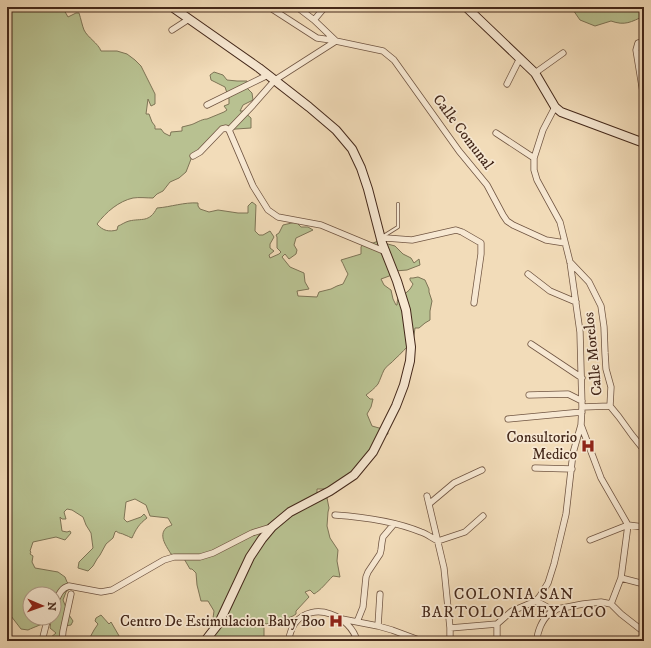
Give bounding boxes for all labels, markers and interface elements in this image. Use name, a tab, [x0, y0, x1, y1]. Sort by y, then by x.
street label: Calle Comunal	[429, 91, 498, 174]
street label: Calle Morelos	[579, 311, 607, 397]
place label: Consultorio Medico	[506, 428, 577, 464]
hospital icon: Consultorio Medico	[580, 438, 596, 454]
district label: COLONIA SAN BARTOLO AMEYALCO	[421, 584, 607, 622]
north arrow	[22, 586, 62, 626]
text: N	[44, 602, 58, 611]
place label: Centro De Estimulacion Baby Boo	[120, 612, 325, 631]
hospital icon: Centro De Estimulacion Baby Boo	[328, 613, 344, 629]

